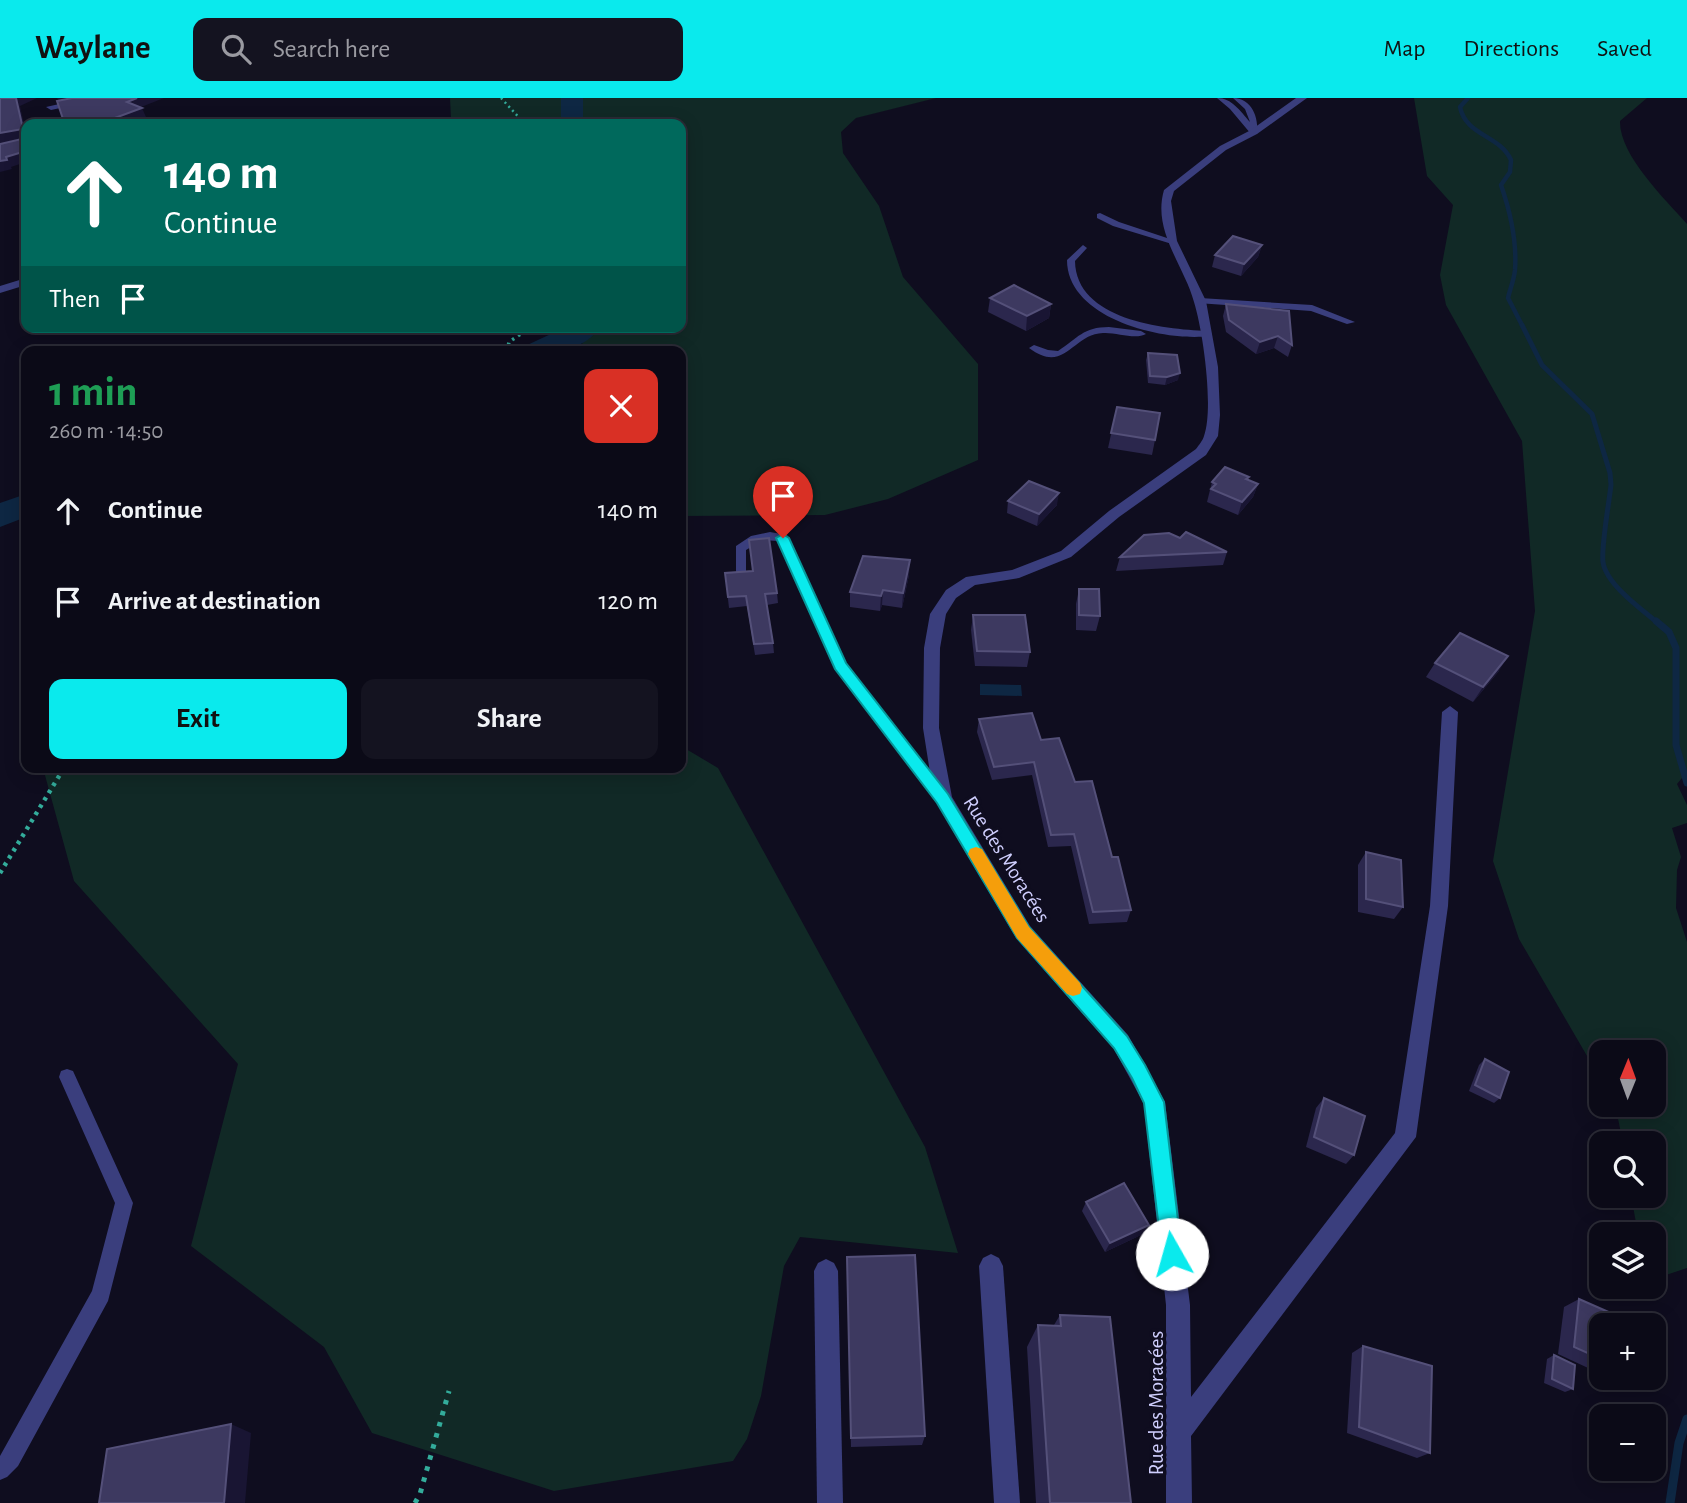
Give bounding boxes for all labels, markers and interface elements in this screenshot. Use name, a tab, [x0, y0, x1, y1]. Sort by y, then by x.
search box	[193, 18, 683, 81]
icon: search	[217, 30, 255, 68]
text: Waylane	[35, 32, 151, 65]
text: Search here	[273, 36, 390, 62]
text: Map	[1383, 37, 1425, 61]
text: Directions	[1463, 37, 1559, 61]
text: Saved	[1597, 37, 1652, 61]
icon: ahead	[49, 147, 140, 238]
text: 140 m	[164, 149, 279, 198]
text: Continue	[164, 207, 277, 239]
icon: arrive	[114, 280, 152, 318]
text: Then	[49, 286, 100, 312]
button: close	[584, 369, 658, 443]
text: 1 min	[49, 371, 138, 413]
text: 260 m · 14:50	[49, 420, 163, 443]
pin	[753, 466, 813, 538]
icon: arrive	[764, 477, 802, 515]
icon: ahead	[49, 492, 87, 530]
text: Continue	[108, 497, 203, 523]
text: 140 m	[598, 497, 658, 523]
icon: arrive	[49, 583, 87, 621]
text: Arrive at destination	[108, 588, 321, 614]
text: 120 m	[598, 588, 658, 614]
button: Exit	[49, 679, 347, 759]
button: Share	[361, 679, 658, 759]
street label: Rue des Moracées	[959, 792, 1054, 926]
north arrow	[1589, 1040, 1666, 1116]
map controls	[1589, 1040, 1666, 1481]
button: search	[1589, 1131, 1666, 1208]
position arrow	[1135, 1217, 1209, 1291]
button: layers	[1589, 1222, 1666, 1299]
button: +	[1589, 1313, 1666, 1390]
street label: Rue des Moracées	[1146, 1331, 1167, 1475]
button: −	[1589, 1404, 1666, 1481]

